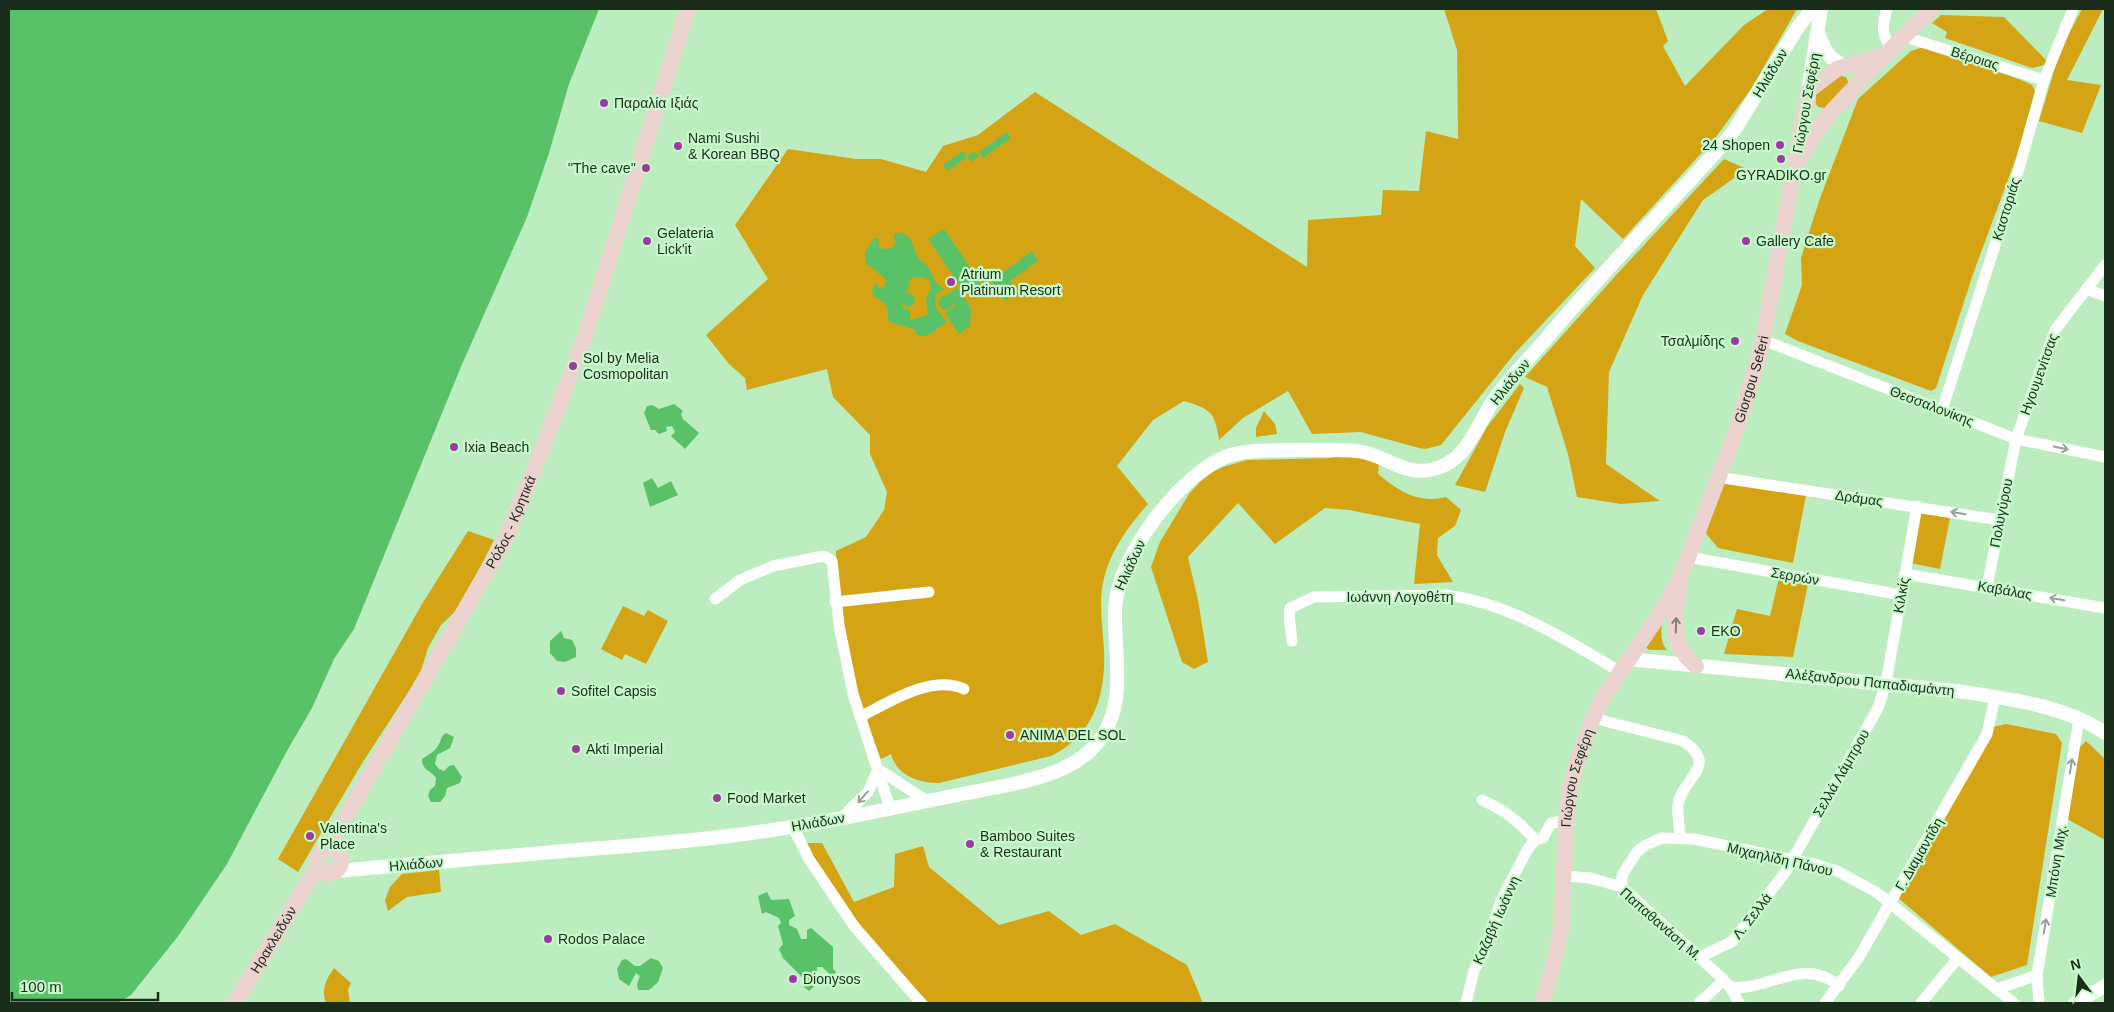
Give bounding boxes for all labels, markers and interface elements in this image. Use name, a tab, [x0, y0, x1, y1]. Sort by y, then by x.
street label: Βέροιας	[1949, 43, 2001, 73]
street label: Ηλιάδων	[1749, 46, 1791, 100]
street label: Γιώργου Σεφέρη	[1789, 52, 1823, 154]
place label: Παραλία Ιξιάς	[614, 95, 699, 111]
marker: Παραλία Ιξιάς	[598, 97, 610, 109]
place label: Nami Sushi & Korean BBQ	[688, 130, 780, 162]
place label: 24 Shopen	[1702, 137, 1770, 153]
marker: 24 Shopen	[1774, 139, 1786, 151]
marker: Nami Sushi & Korean BBQ	[672, 140, 684, 152]
marker: GYRADIKO.gr	[1775, 153, 1787, 165]
place label: ''The cave''	[568, 160, 636, 176]
marker: ''The cave''	[640, 162, 652, 174]
place label: GYRADIKO.gr	[1736, 167, 1826, 183]
street label: Καστοριάς	[1989, 175, 2023, 242]
place label: Gelateria Lick'it	[657, 225, 714, 257]
place label: Gallery Cafe	[1756, 233, 1834, 249]
marker: Gelateria Lick'it	[641, 235, 653, 247]
marker: Gallery Cafe	[1740, 235, 1752, 247]
place label: Atrium Platinum Resort	[961, 266, 1061, 298]
marker: Atrium Platinum Resort	[945, 276, 957, 288]
street label: Ηγουμενίτσας	[2017, 331, 2061, 417]
place label: Τσαλμίδης	[1661, 333, 1725, 349]
street label: Giorgou Seferi	[1731, 334, 1772, 425]
marker: Τσαλμίδης	[1729, 335, 1741, 347]
place label: Sol by Melia Cosmopolitan	[583, 350, 669, 382]
street label: Ηλιάδων	[1487, 356, 1533, 408]
marker: Sol by Melia Cosmopolitan	[567, 360, 579, 372]
street label: Θεσσαλονίκης	[1888, 383, 1977, 429]
place label: Ixia Beach	[464, 439, 529, 455]
marker: Ixia Beach	[448, 441, 460, 453]
one-way arrow	[2052, 444, 2068, 453]
street label: Ρόδος - Κρητικά	[482, 473, 539, 571]
street label: Πολυγύρου	[1986, 477, 2016, 549]
street label: Δράμας	[1834, 487, 1884, 509]
one-way arrow	[1951, 508, 1967, 518]
street label: Ηλιάδων	[1111, 537, 1149, 593]
street label: Σερρών	[1770, 564, 1820, 588]
street label: Κιλκίς	[1890, 575, 1912, 614]
street label: Καβάλας	[1977, 577, 2034, 603]
street label: Ιωάννη Λογοθέτη	[1346, 589, 1454, 605]
one-way arrow	[2050, 594, 2066, 604]
one-way arrow	[1671, 617, 1680, 633]
place label: EKO	[1711, 623, 1741, 639]
marker: EKO	[1695, 625, 1707, 637]
street label: Αλέξανδρου Παπαδιαμάντη	[1785, 665, 1955, 699]
place label: Sofitel Capsis	[571, 683, 657, 699]
marker: Sofitel Capsis	[555, 685, 567, 697]
street label: Γιώργου Σεφέρη	[1558, 726, 1596, 828]
street label: Σελλά Λάμπρου	[1809, 726, 1873, 820]
place label: ANIMA DEL SOL	[1020, 727, 1126, 743]
marker: ANIMA DEL SOL	[1004, 729, 1016, 741]
place label: Akti Imperial	[586, 741, 663, 757]
marker: Akti Imperial	[570, 743, 582, 755]
one-way arrow	[2067, 758, 2077, 774]
place label: Food Market	[727, 790, 806, 806]
one-way arrow	[857, 790, 869, 803]
marker: Food Market	[711, 792, 723, 804]
street label: Ηλιάδων	[790, 809, 846, 835]
street label: Γ. Διαμαντίδη	[1892, 815, 1946, 893]
place label: Valentina's Place	[320, 820, 387, 852]
street label: Μπόνη Μιχ.	[2042, 823, 2070, 899]
place label: Bamboo Suites & Restaurant	[980, 828, 1075, 860]
marker: Valentina's Place	[304, 830, 316, 842]
marker: Bamboo Suites & Restaurant	[964, 838, 976, 850]
street label: Μιχαηλίδη Πάνου	[1726, 839, 1834, 879]
street label: Ηλιάδων	[388, 854, 444, 874]
street label: Καζαβή Ιωάννη	[1469, 873, 1523, 967]
street label: Παπαθανάση Μ.	[1617, 884, 1705, 964]
street label: Λ. Σελλά	[1729, 890, 1775, 942]
street label: Ηρακλειδών	[247, 903, 300, 976]
one-way arrow	[2041, 919, 2051, 935]
place label: Rodos Palace	[558, 931, 645, 947]
marker: Rodos Palace	[542, 933, 554, 945]
north arrow	[2054, 952, 2104, 1002]
text: N	[2069, 955, 2083, 973]
scale bar	[12, 970, 159, 1002]
place label: Dionysos	[803, 971, 861, 987]
marker: Dionysos	[787, 973, 799, 985]
text: 100 m	[20, 978, 62, 995]

